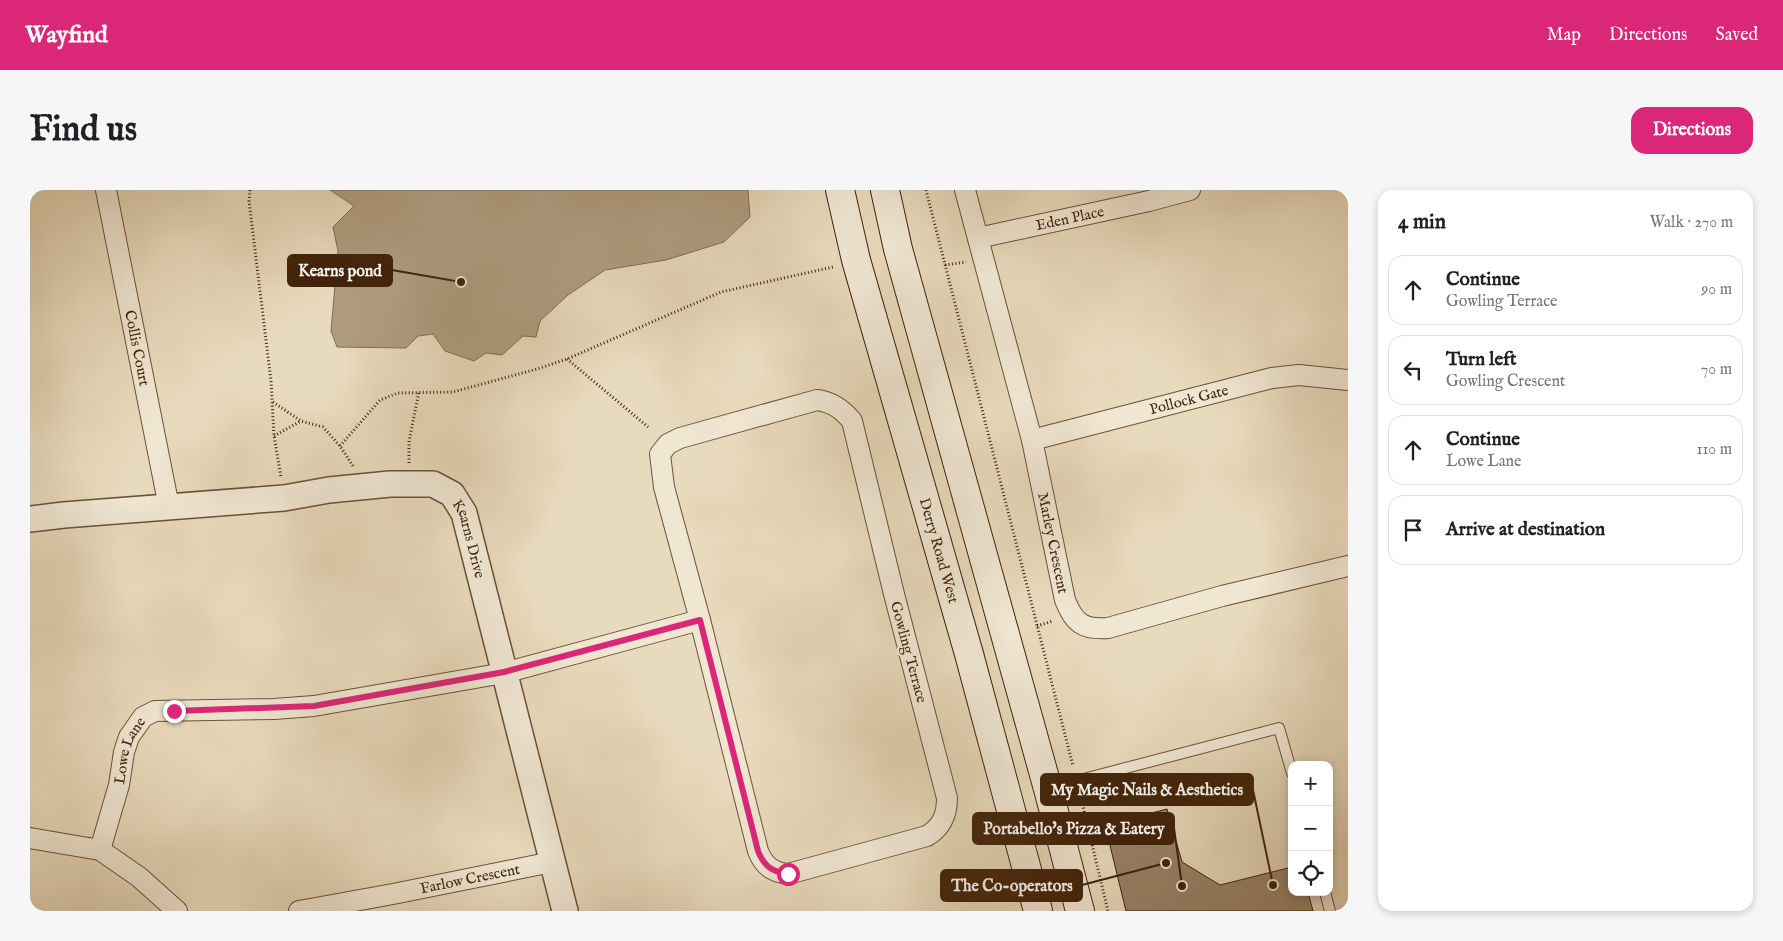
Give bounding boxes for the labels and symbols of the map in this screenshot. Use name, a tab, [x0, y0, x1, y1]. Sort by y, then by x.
street label: Eden Place	[1034, 202, 1106, 235]
callout: Kearns pond	[288, 255, 392, 286]
text: Kearns pond	[298, 262, 382, 282]
street label: Collis Court	[120, 308, 154, 388]
street label: Pollock Gate	[1147, 381, 1231, 419]
street label: Marley Crescent	[1033, 491, 1072, 595]
street label: Kearns Drive	[448, 496, 489, 580]
street label: Derry Road West	[915, 496, 963, 606]
street label: Gowling Terrace	[886, 599, 931, 705]
route end	[163, 700, 186, 723]
street label: Lowe Lane	[110, 713, 150, 786]
callout: My Magic Nails & Aesthetics	[1041, 774, 1253, 805]
text: My Magic Nails & Aesthetics	[1051, 781, 1243, 801]
callout: Portabello's Pizza & Eatery	[973, 813, 1174, 844]
text: Portabello's Pizza & Eatery	[983, 820, 1166, 840]
street label: Farlow Crescent	[419, 860, 522, 898]
route start	[777, 863, 800, 886]
callout: The Co-operators	[941, 870, 1082, 901]
text: The Co-operators	[950, 877, 1073, 897]

